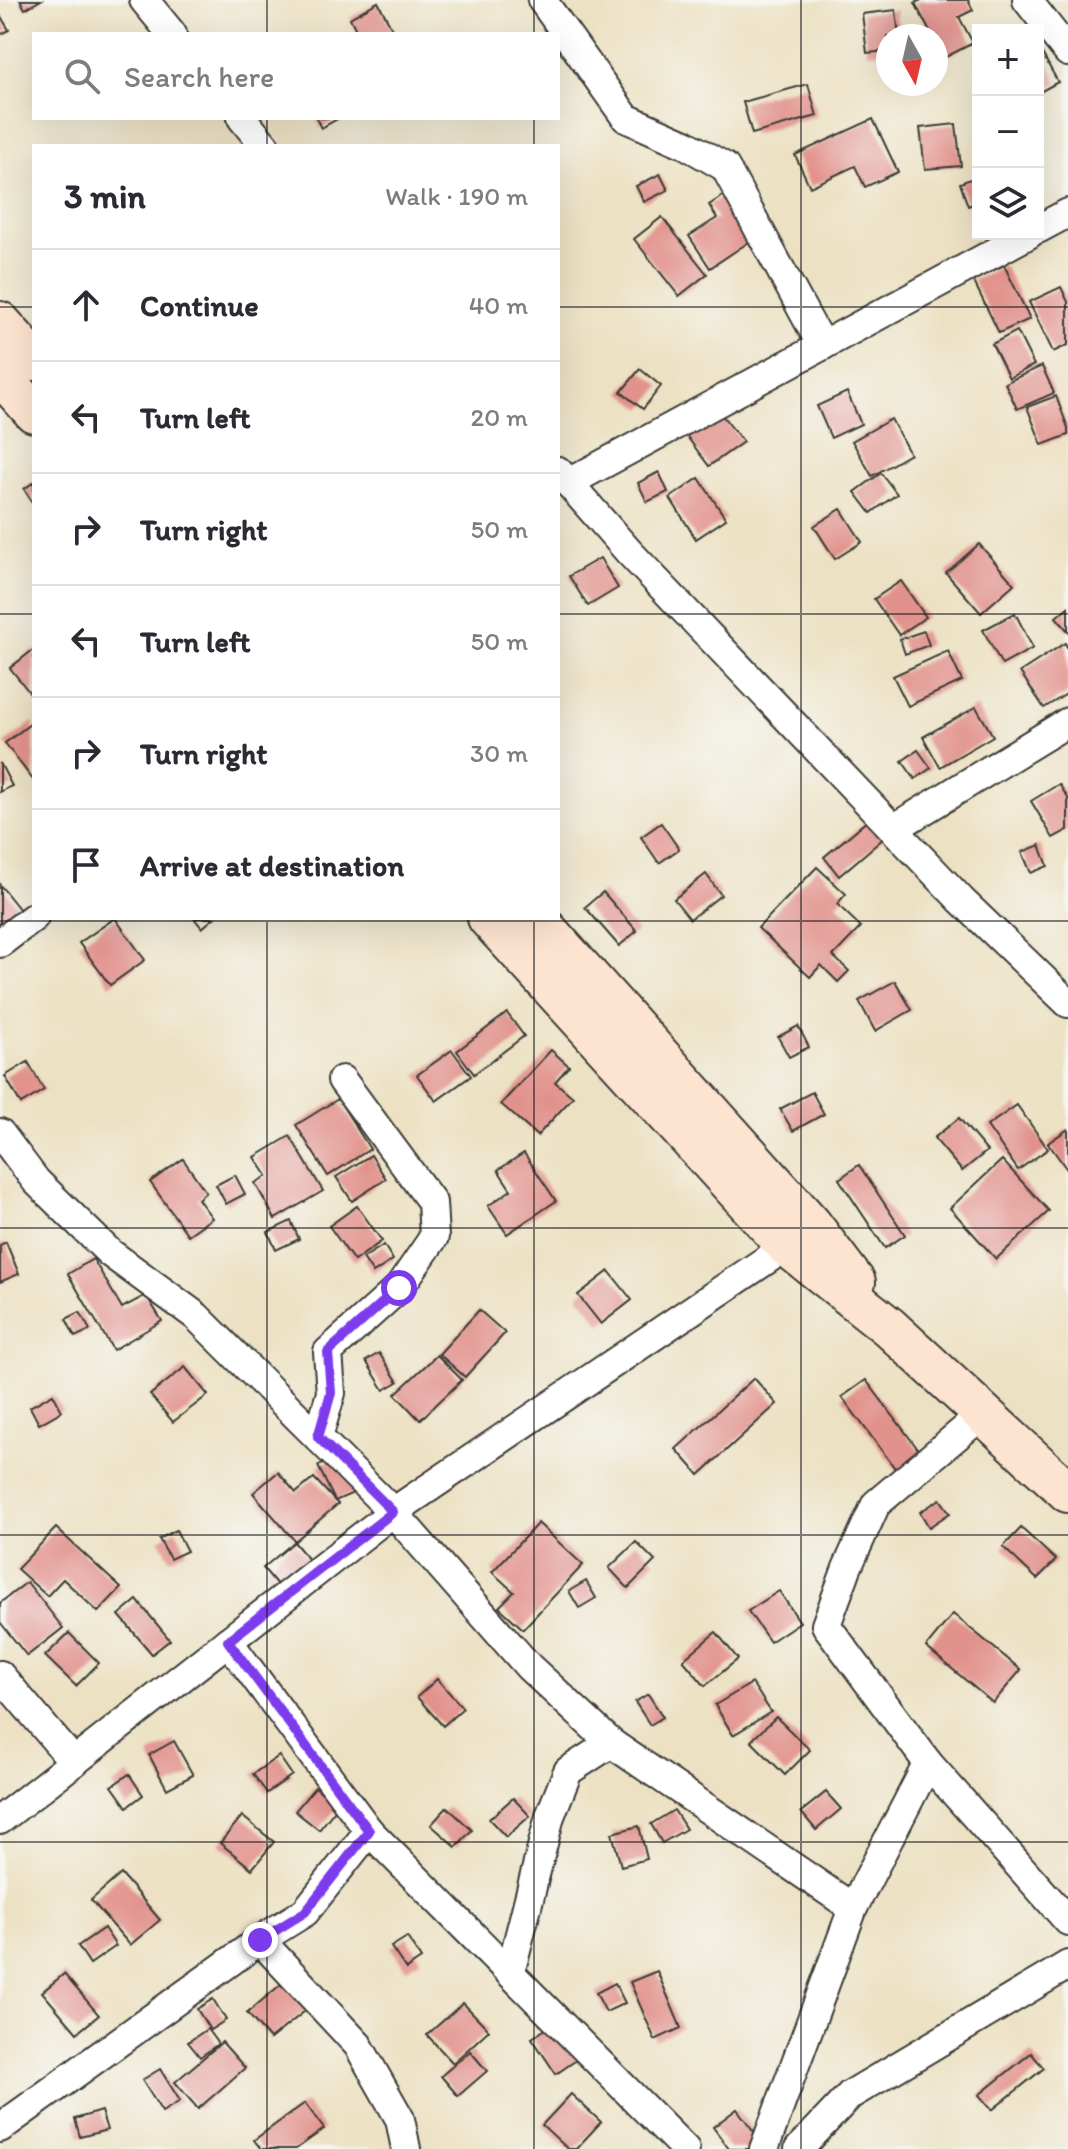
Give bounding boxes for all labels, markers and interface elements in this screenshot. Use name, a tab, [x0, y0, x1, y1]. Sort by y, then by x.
north arrow	[876, 24, 948, 96]
map controls	[972, 24, 1044, 240]
button: +	[972, 24, 1044, 96]
search box	[32, 32, 560, 120]
icon: search	[60, 54, 104, 98]
text: Search here	[124, 58, 274, 95]
button: −	[972, 96, 1044, 168]
button: layers	[972, 168, 1044, 240]
text: 3 min	[64, 176, 146, 217]
text: Walk · 190 m	[385, 180, 528, 212]
icon: ahead	[64, 283, 108, 327]
text: Continue	[140, 287, 259, 324]
text: 40 m	[469, 289, 528, 321]
icon: left	[64, 395, 108, 439]
text: Turn left	[140, 399, 251, 436]
text: 20 m	[471, 401, 528, 433]
icon: right	[64, 507, 108, 551]
text: Turn right	[140, 511, 268, 548]
text: 50 m	[471, 513, 528, 545]
icon: left	[64, 619, 108, 663]
text: Turn left	[140, 623, 251, 660]
text: 50 m	[471, 625, 528, 657]
icon: right	[64, 731, 108, 775]
text: Turn right	[140, 735, 268, 772]
text: 30 m	[470, 737, 528, 769]
icon: arrive	[64, 843, 108, 887]
text: Arrive at destination	[140, 847, 404, 884]
route start	[381, 1270, 417, 1306]
route end	[242, 1922, 278, 1958]

